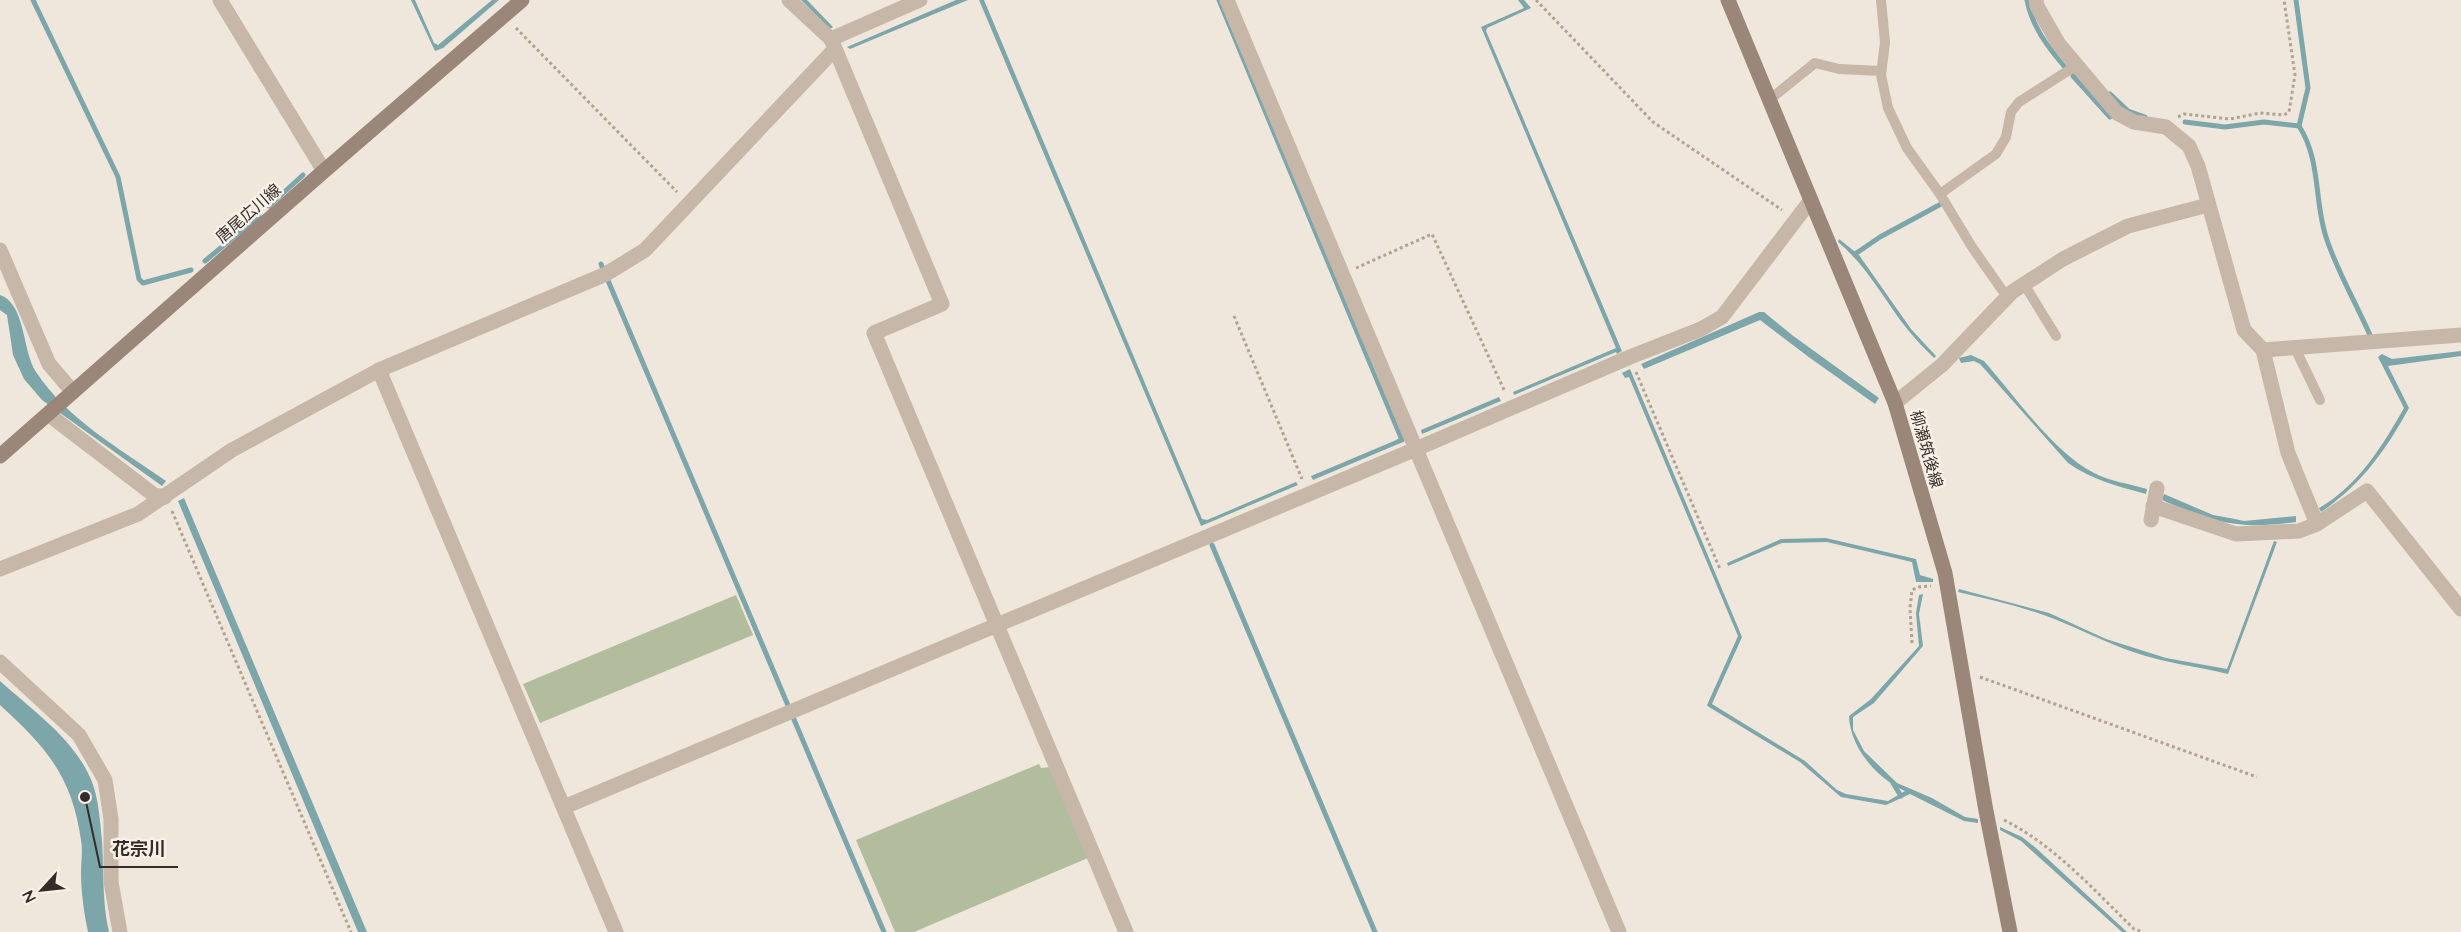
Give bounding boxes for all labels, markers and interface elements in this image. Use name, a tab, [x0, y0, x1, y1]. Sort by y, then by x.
street label: 唐尾広川線	[211, 179, 285, 247]
street label: 柳瀬筑後線	[1906, 408, 1948, 490]
callout: 花宗川	[100, 831, 178, 867]
text: 花宗川	[112, 837, 166, 860]
north arrow	[12, 860, 72, 920]
text: N	[17, 887, 40, 907]

